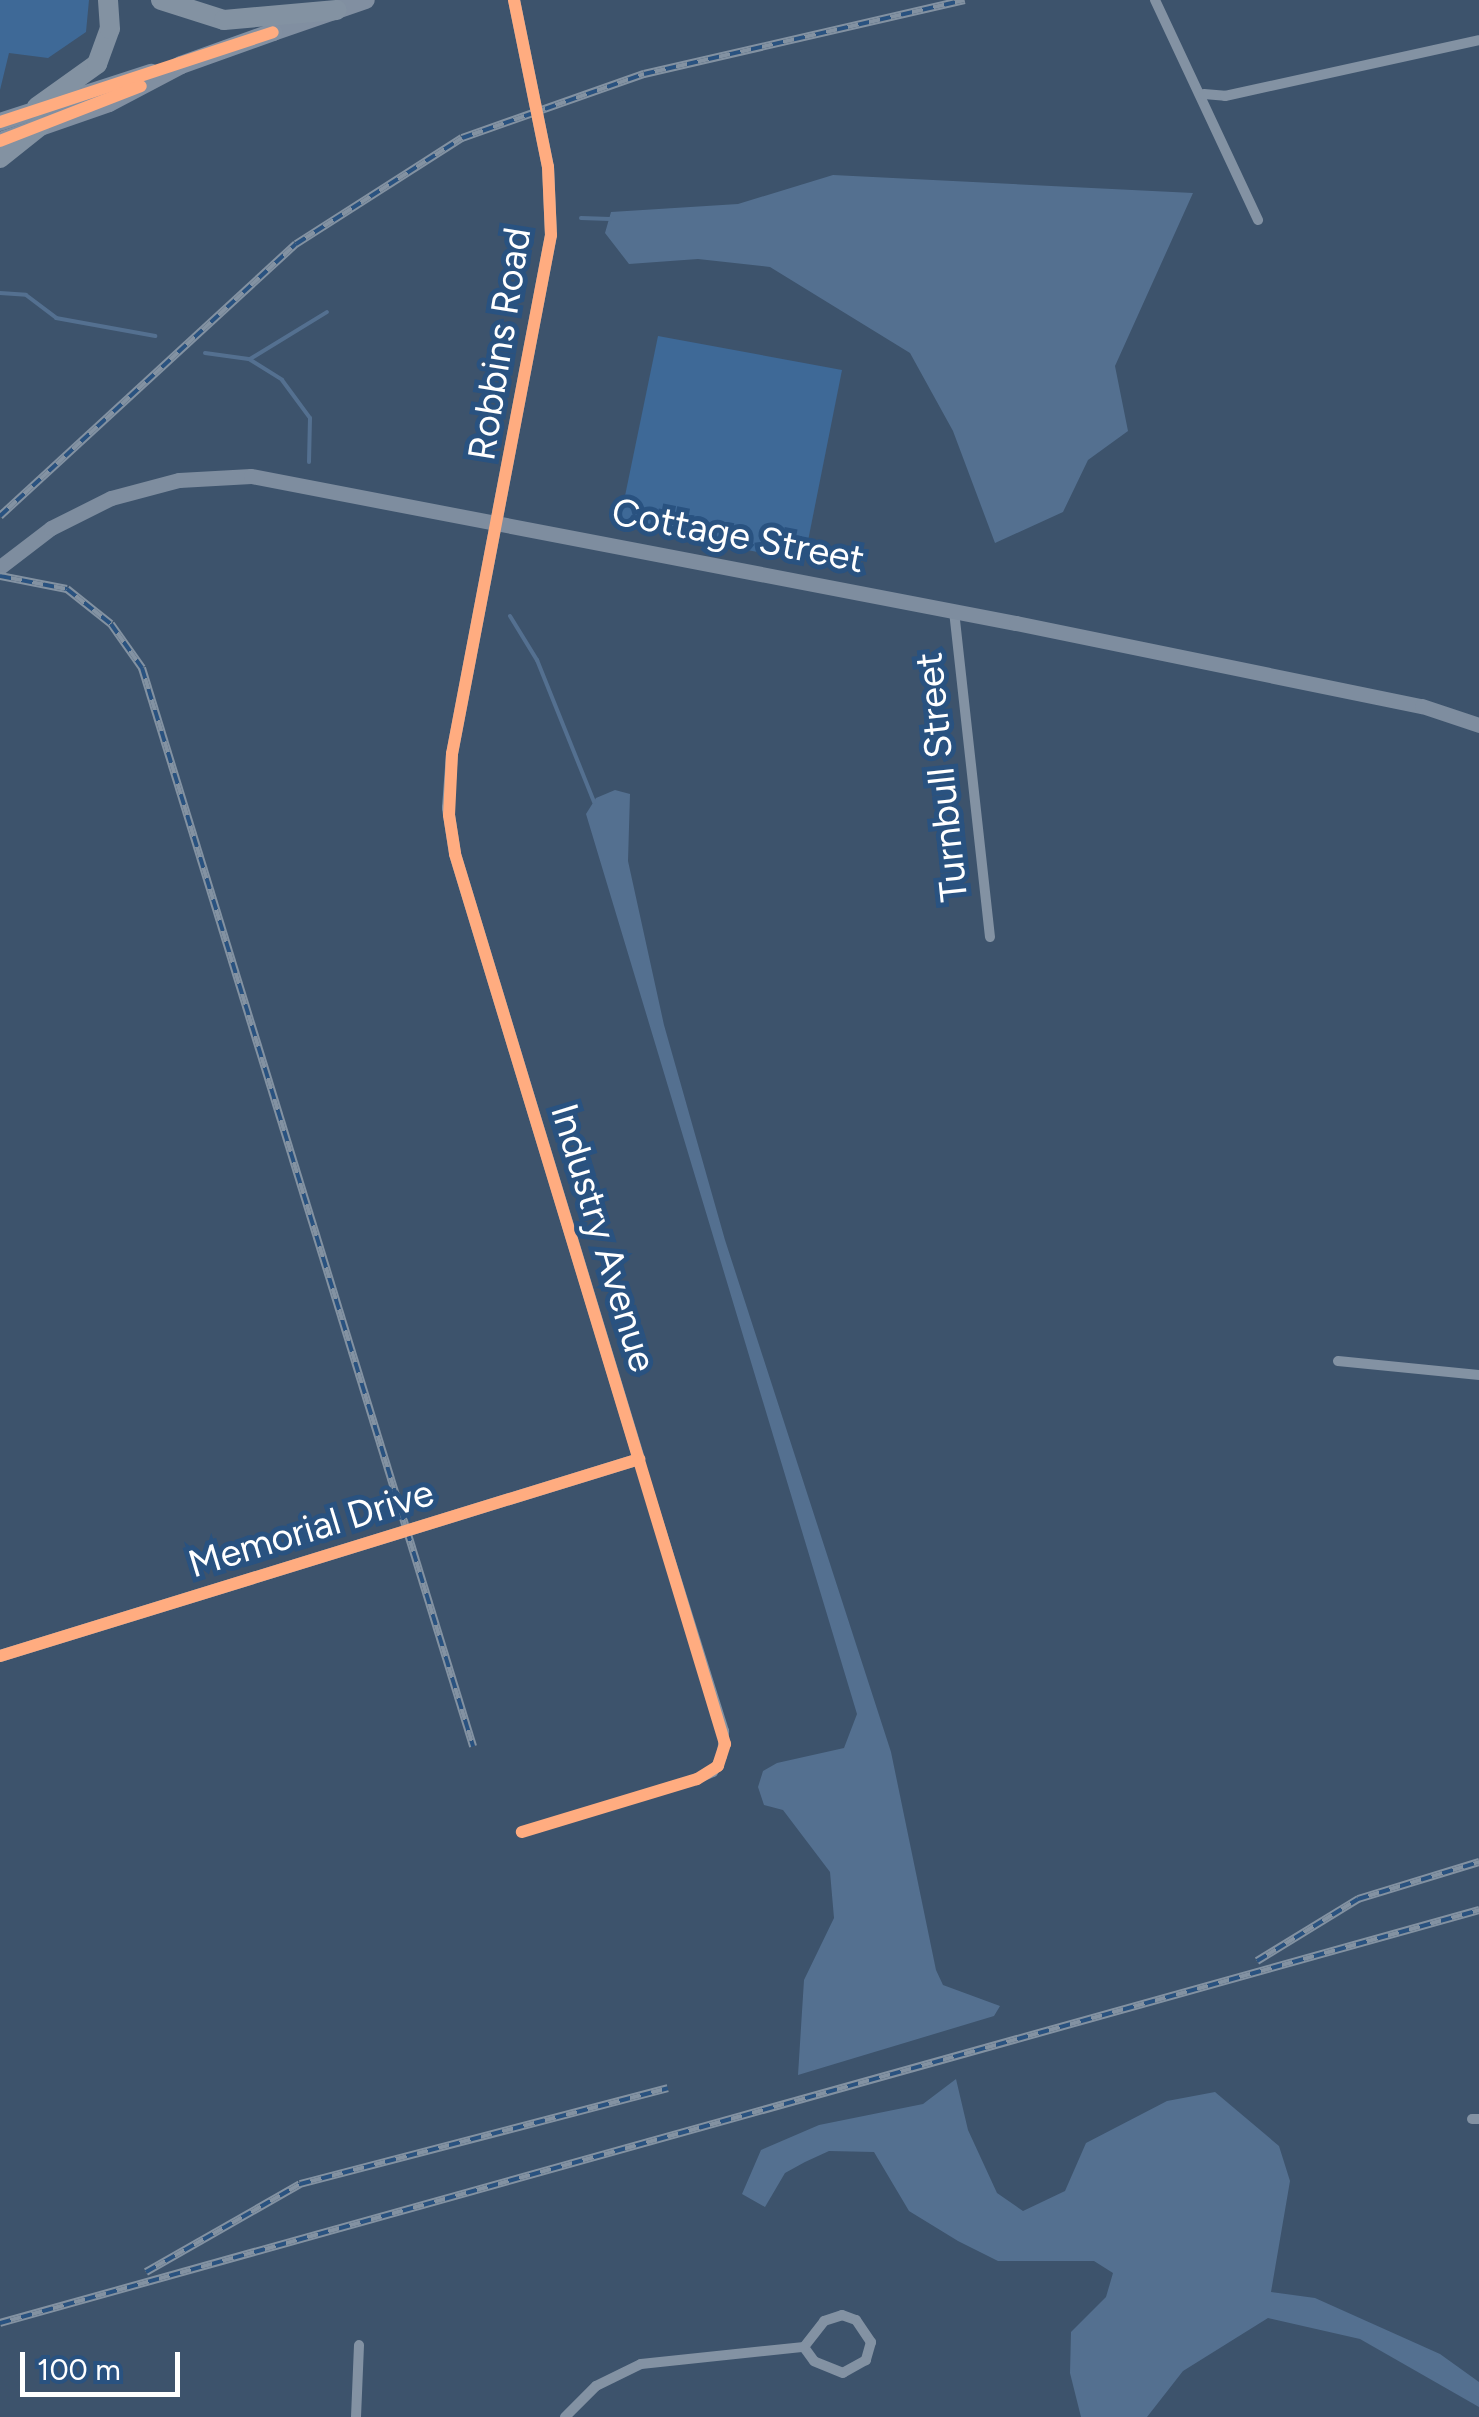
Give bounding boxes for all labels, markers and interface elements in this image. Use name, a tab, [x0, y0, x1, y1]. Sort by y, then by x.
street label: Robbins Road	[459, 224, 541, 464]
street label: Cottage Street	[608, 489, 868, 583]
street label: Turnbull Street	[906, 650, 978, 904]
street label: Industry Avenue	[541, 1099, 665, 1377]
street label: Memorial Drive	[183, 1470, 439, 1588]
scale bar	[25, 2332, 185, 2394]
text: 100 m	[37, 2351, 121, 2388]

